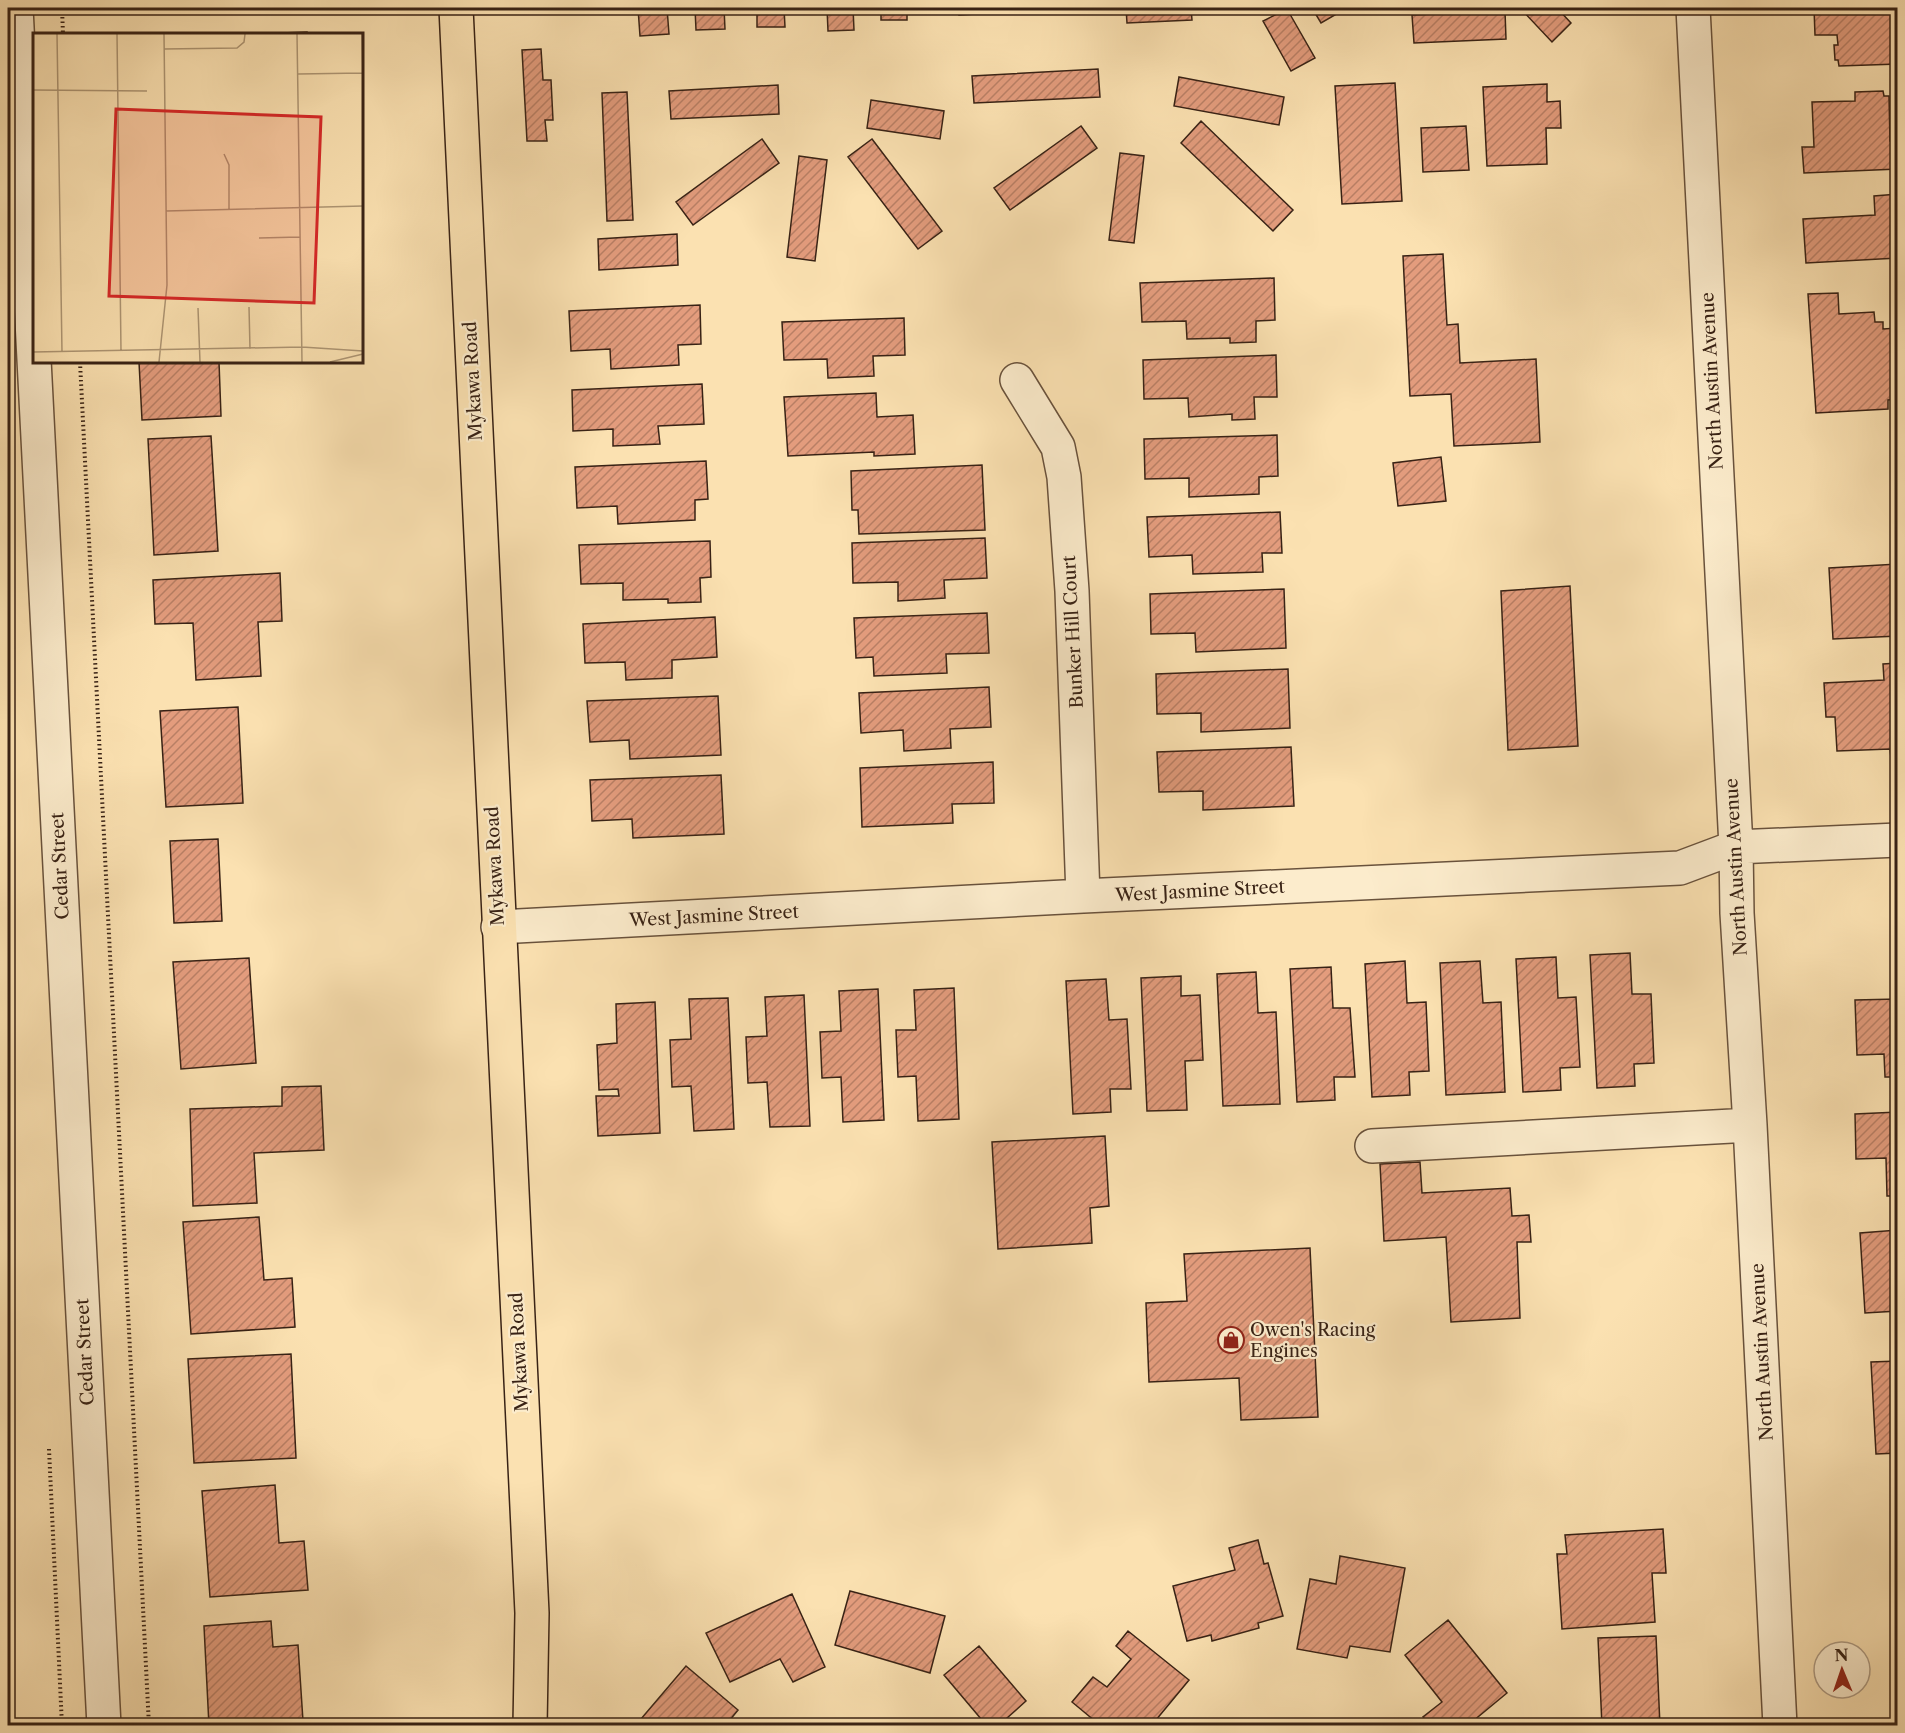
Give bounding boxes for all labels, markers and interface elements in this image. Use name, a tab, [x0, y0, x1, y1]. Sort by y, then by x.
inset map	[33, 33, 363, 363]
street label: North Austin Avenue	[1696, 292, 1728, 470]
street label: Mykawa Road	[459, 321, 487, 441]
street label: Bunker Hill Court	[1058, 554, 1088, 709]
street label: North Austin Avenue	[1720, 778, 1752, 956]
street label: Mykawa Road	[481, 806, 509, 926]
street label: Cedar Street	[46, 811, 74, 920]
street label: West Jasmine Street	[1114, 876, 1286, 906]
street label: West Jasmine Street	[628, 901, 800, 931]
street label: North Austin Avenue	[1746, 1263, 1778, 1441]
street label: Mykawa Road	[505, 1292, 533, 1412]
street label: Cedar Street	[71, 1297, 99, 1406]
place label: Owen's Racing Engines	[1250, 1319, 1376, 1362]
shop icon: Owen's Racing Engines	[1216, 1325, 1246, 1355]
north arrow	[1812, 1640, 1872, 1700]
text: N	[1834, 1645, 1849, 1665]

